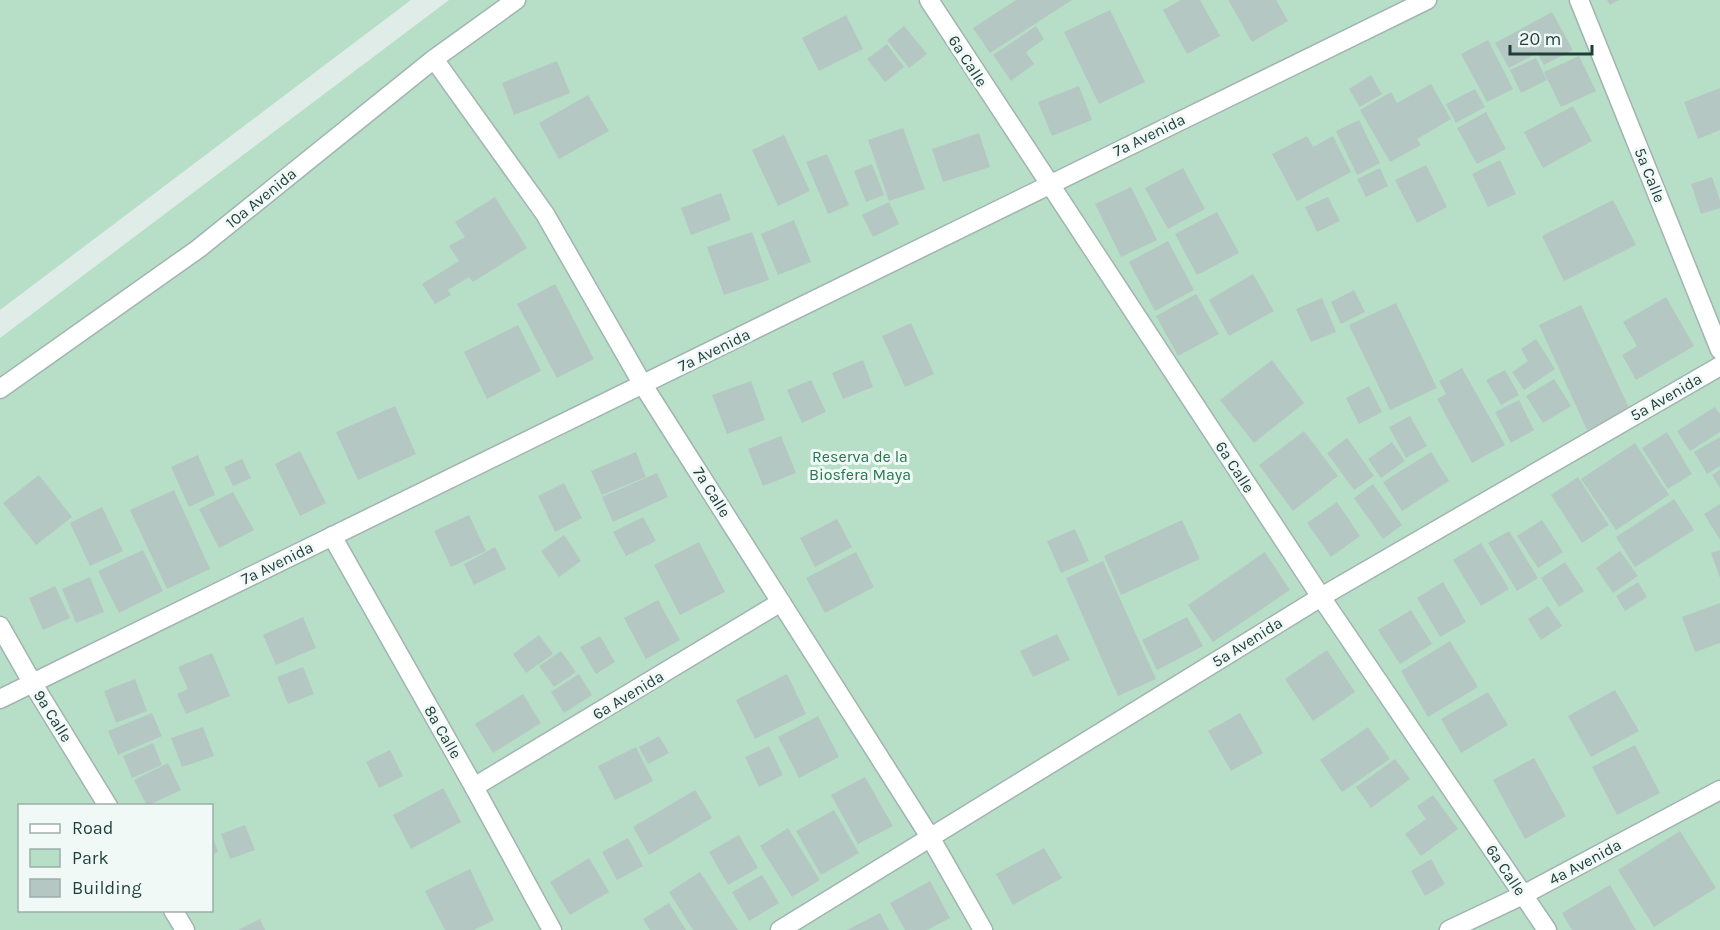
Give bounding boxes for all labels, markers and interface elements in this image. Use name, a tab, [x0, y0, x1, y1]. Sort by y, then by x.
scale bar	[1510, 18, 1592, 56]
text: 20 m	[1519, 28, 1561, 50]
street label: 6a Calle	[944, 32, 992, 90]
street label: 7a Avenida	[1110, 109, 1188, 161]
street label: 5a Calle	[1630, 145, 1670, 205]
street label: 10a Avenida	[222, 164, 300, 232]
street label: 7a Avenida	[675, 324, 753, 376]
street label: 5a Avenida	[1627, 369, 1705, 425]
street label: 6a Calle	[1211, 438, 1259, 496]
park label: Reserva de la Biosfera Maya	[809, 447, 911, 484]
street label: 7a Calle	[689, 463, 735, 521]
street label: 7a Avenida	[238, 537, 316, 589]
street label: 5a Avenida	[1208, 613, 1286, 671]
street label: 6a Avenida	[589, 666, 667, 724]
street label: 9a Calle	[30, 687, 76, 745]
street label: 8a Calle	[420, 702, 466, 762]
legend	[18, 804, 213, 912]
text: Road	[72, 817, 113, 839]
street label: 4a Avenida	[1546, 835, 1624, 889]
street label: 6a Calle	[1482, 841, 1530, 899]
text: Park	[72, 847, 109, 869]
text: Building	[72, 877, 142, 899]

